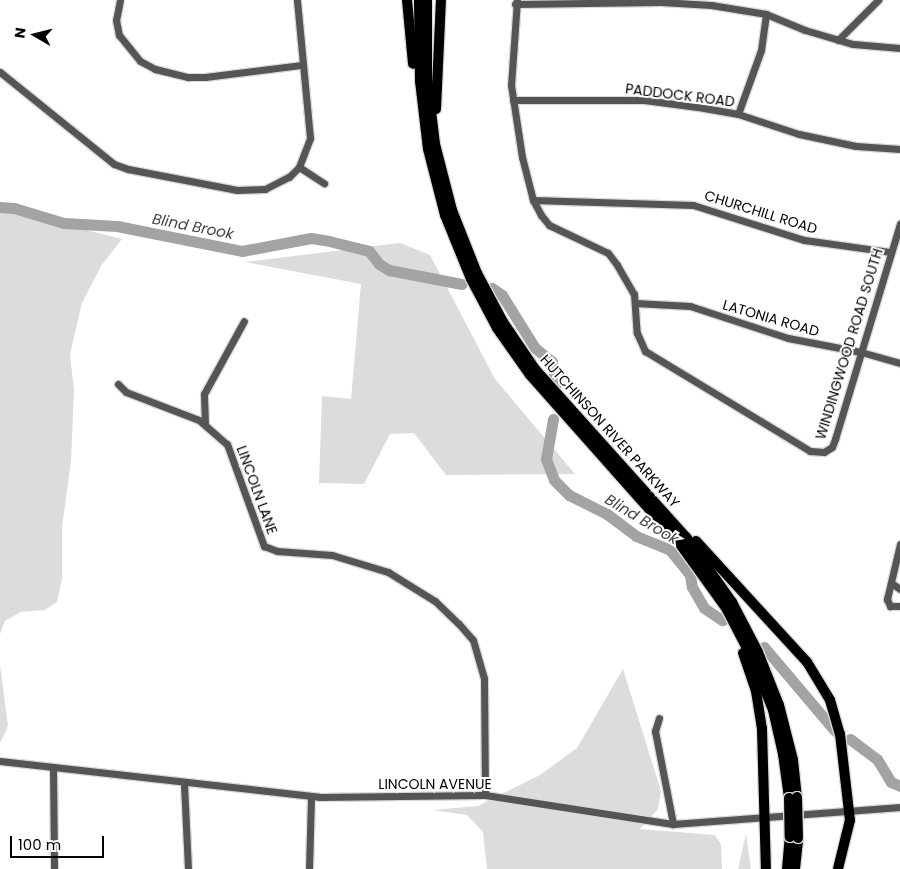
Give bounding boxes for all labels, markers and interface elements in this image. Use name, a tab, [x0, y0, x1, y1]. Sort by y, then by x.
north arrow	[10, 10, 60, 60]
text: N	[10, 26, 31, 40]
street label: PADDOCK ROAD	[624, 80, 736, 110]
street label: CHURCHILL ROAD	[703, 187, 819, 237]
water label: Blind Brook	[151, 209, 235, 243]
street label: WINDINGWOOD ROAD SOUTH	[812, 246, 886, 442]
street label: LATONIA ROAD	[721, 296, 821, 340]
street label: HUTCHINSON RIVER PARKWAY	[537, 351, 683, 511]
street label: LINCOLN LANE	[233, 443, 281, 537]
water label: Blind Brook	[602, 490, 682, 548]
street label: LINCOLN AVENUE	[378, 776, 492, 792]
scale bar	[12, 826, 106, 858]
text: 100 m	[18, 834, 61, 855]

